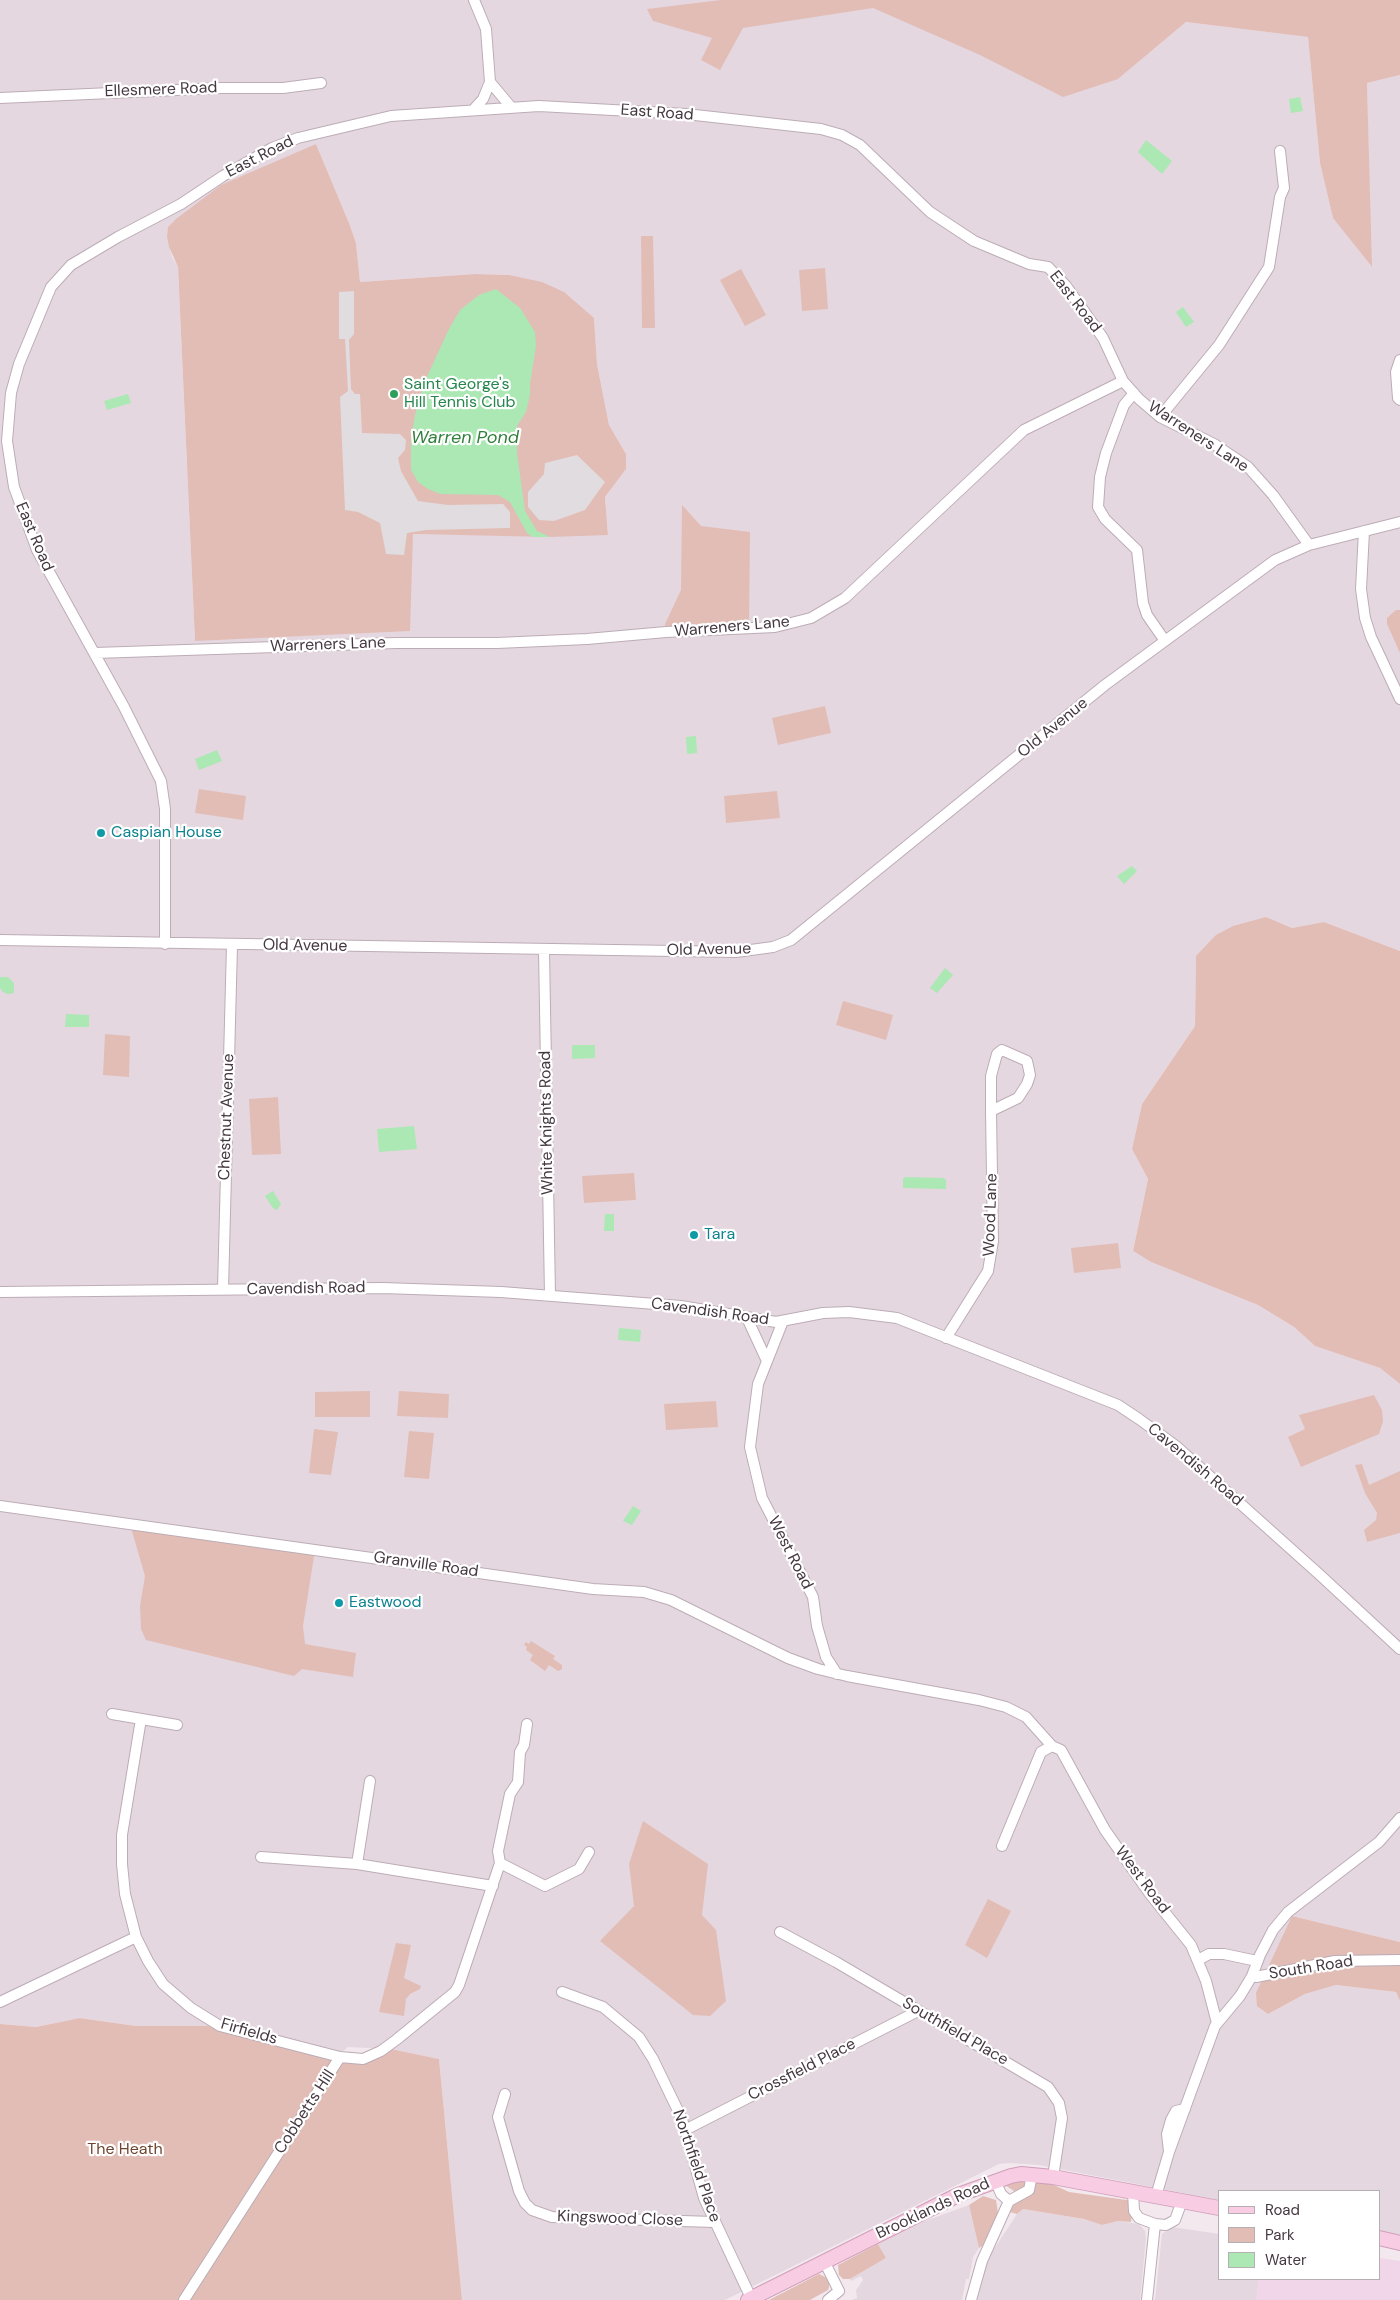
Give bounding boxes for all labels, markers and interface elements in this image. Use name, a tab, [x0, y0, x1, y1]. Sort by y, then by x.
street label: Ellesmere Road	[104, 78, 218, 102]
street label: East Road	[620, 101, 694, 125]
street label: East Road	[223, 132, 297, 182]
street label: East Road	[1045, 267, 1105, 337]
place label: Saint George's Hill Tennis Club	[404, 375, 515, 413]
marker: Saint George's Hill Tennis Club	[388, 388, 400, 400]
street label: Warreners Lane	[1144, 397, 1252, 477]
water label: Warren Pond	[411, 427, 519, 449]
street label: East Road	[11, 500, 57, 574]
street label: Warreners Lane	[673, 612, 791, 642]
street label: Warreners Lane	[270, 633, 386, 657]
street label: Old Avenue	[1014, 694, 1092, 762]
place label: Caspian House	[111, 823, 222, 843]
marker: Caspian House	[95, 827, 107, 839]
street label: Old Avenue	[263, 936, 347, 956]
street label: Old Avenue	[667, 940, 751, 960]
street label: White Knights Road	[536, 1051, 558, 1195]
street label: Chestnut Avenue	[215, 1053, 239, 1181]
street label: Wood Lane	[980, 1173, 1002, 1257]
place label: Tara	[704, 1225, 735, 1245]
marker: Tara	[688, 1229, 700, 1241]
street label: Cavendish Road	[246, 1278, 366, 1300]
street label: Cavendish Road	[650, 1294, 770, 1330]
street label: Cavendish Road	[1143, 1419, 1247, 1511]
street label: West Road	[763, 1513, 817, 1593]
street label: Granville Road	[372, 1548, 480, 1582]
place label: Eastwood	[349, 1593, 422, 1613]
marker: Eastwood	[333, 1597, 345, 1609]
street label: West Road	[1110, 1843, 1174, 1917]
street label: South Road	[1268, 1952, 1354, 1984]
street label: Southfield Place	[899, 1994, 1011, 2070]
street label: Firfields	[218, 2015, 280, 2049]
street label: Crossfield Place	[745, 2035, 859, 2105]
street label: Cobbetts Hill	[271, 2066, 339, 2158]
street label: Northfield Place	[668, 2107, 724, 2225]
park label: The Heath	[87, 2140, 163, 2160]
street label: Brooklands Road	[873, 2174, 993, 2244]
legend	[1218, 2190, 1380, 2280]
text: Road	[1265, 2200, 1300, 2220]
street label: Kingswood Close	[557, 2207, 683, 2231]
text: Park	[1265, 2225, 1295, 2245]
text: Water	[1265, 2250, 1306, 2270]

